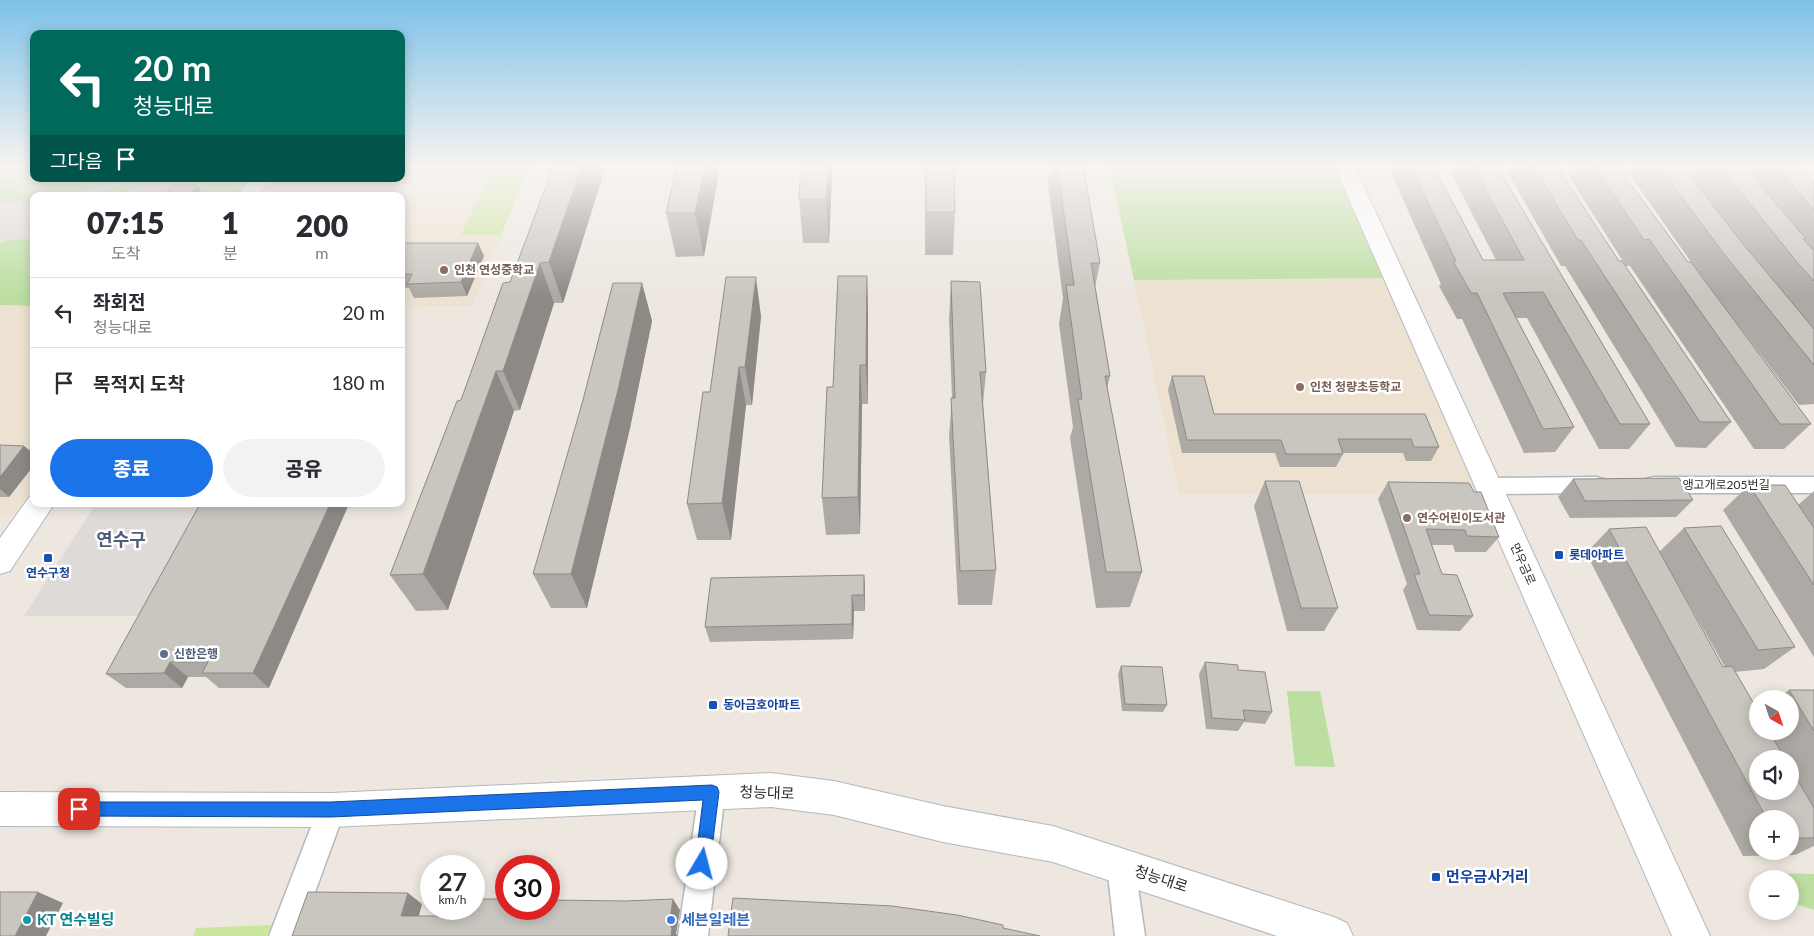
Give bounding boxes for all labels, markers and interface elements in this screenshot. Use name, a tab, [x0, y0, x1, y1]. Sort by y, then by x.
text: 20 m	[133, 46, 211, 88]
icon: left	[50, 50, 115, 115]
text: 청능대로	[133, 92, 214, 119]
icon: arrive	[112, 145, 140, 173]
text: 그다음	[50, 149, 102, 172]
text: 07:15	[87, 204, 165, 240]
text: 1	[221, 204, 239, 240]
text: 200	[296, 207, 348, 243]
text: 도착	[111, 243, 140, 262]
text: 분	[223, 243, 238, 262]
text: m	[315, 243, 329, 262]
place label: 인천 연성중학교	[454, 262, 534, 277]
marker: 인천 연성중학교	[438, 264, 450, 276]
text: 좌회전	[93, 290, 145, 313]
icon: left	[50, 299, 78, 327]
text: 20 m	[342, 301, 385, 324]
text: 청능대로	[93, 317, 152, 336]
icon: arrive	[50, 369, 78, 397]
text: 180 m	[331, 371, 385, 394]
text: 목적지 도착	[93, 372, 185, 395]
place label: 인천 청량초등학교	[1310, 379, 1401, 394]
marker: 인천 청량초등학교	[1294, 381, 1306, 393]
button: 종료	[50, 439, 213, 497]
button: 공유	[223, 439, 385, 497]
street label: 앵고개로205번길	[1682, 477, 1770, 492]
place label: 연수어린이도서관	[1417, 510, 1505, 525]
marker: 연수어린이도서관	[1401, 512, 1413, 524]
district label: 연수구	[96, 528, 146, 550]
street label: 먼우금로	[1508, 541, 1539, 587]
place label: 롯데아파트	[1569, 547, 1624, 562]
marker: 롯데아파트	[1553, 549, 1565, 561]
marker: 연수구청	[42, 552, 54, 564]
place label: 연수구청	[26, 565, 70, 580]
place label: 신한은행	[174, 646, 218, 661]
marker: 신한은행	[158, 648, 170, 660]
north arrow	[1749, 690, 1799, 740]
map controls	[1749, 690, 1799, 920]
place label: 동아금호아파트	[723, 697, 800, 712]
marker: 동아금호아파트	[707, 699, 719, 711]
button: sound	[1749, 750, 1799, 800]
street label: 청능대로	[739, 782, 795, 802]
pin	[58, 788, 100, 830]
icon: arrive	[65, 795, 93, 823]
button: +	[1749, 810, 1799, 860]
position arrow	[675, 837, 727, 889]
speed limit sign: 30	[495, 855, 560, 920]
street label: 청능대로	[1132, 861, 1190, 895]
text: 27	[438, 866, 467, 896]
place label: 먼우금사거리	[1446, 867, 1529, 885]
button: −	[1749, 870, 1799, 920]
marker: 먼우금사거리	[1430, 871, 1442, 883]
text: km/h	[438, 892, 467, 907]
place label: KT 연수빌딩	[37, 910, 115, 928]
place label: 세븐일레븐	[681, 910, 750, 928]
marker: KT 연수빌딩	[21, 914, 33, 926]
marker: 세븐일레븐	[665, 914, 677, 926]

